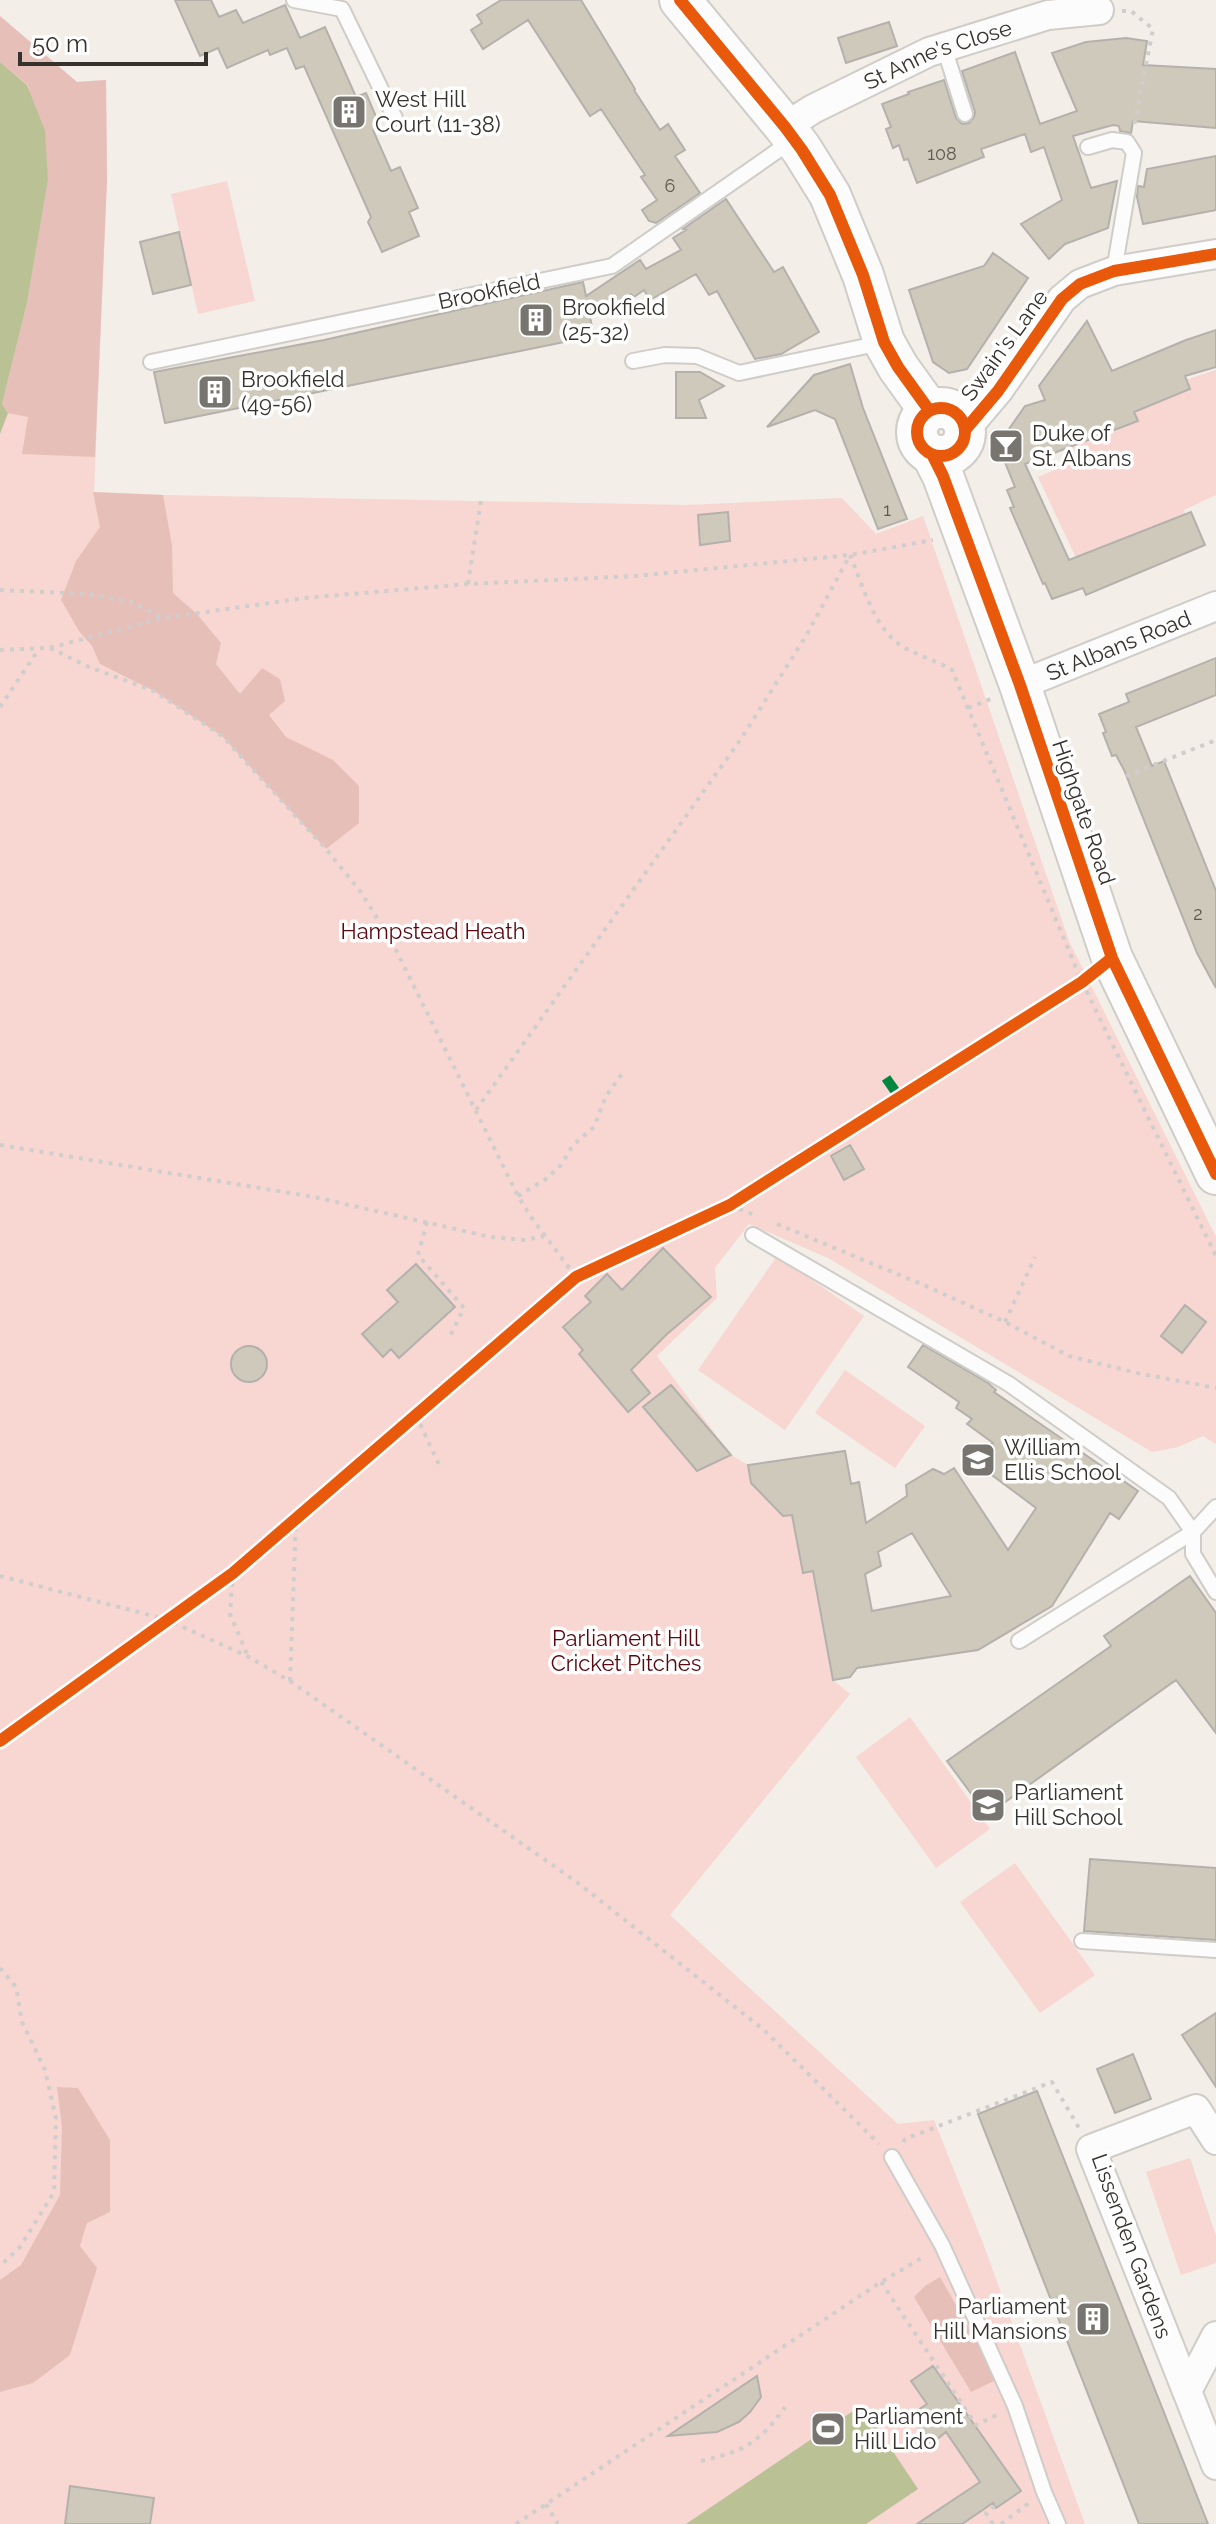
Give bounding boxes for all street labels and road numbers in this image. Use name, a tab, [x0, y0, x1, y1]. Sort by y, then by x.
street label: St Anne's Close	[860, 14, 1015, 95]
street label: Brookfield	[436, 268, 542, 314]
street label: Swain's Lane	[955, 284, 1053, 406]
street label: St Albans Road	[1042, 605, 1195, 686]
street label: Highgate Road	[1047, 736, 1121, 888]
street label: Lissenden Gardens	[1086, 2150, 1178, 2342]

